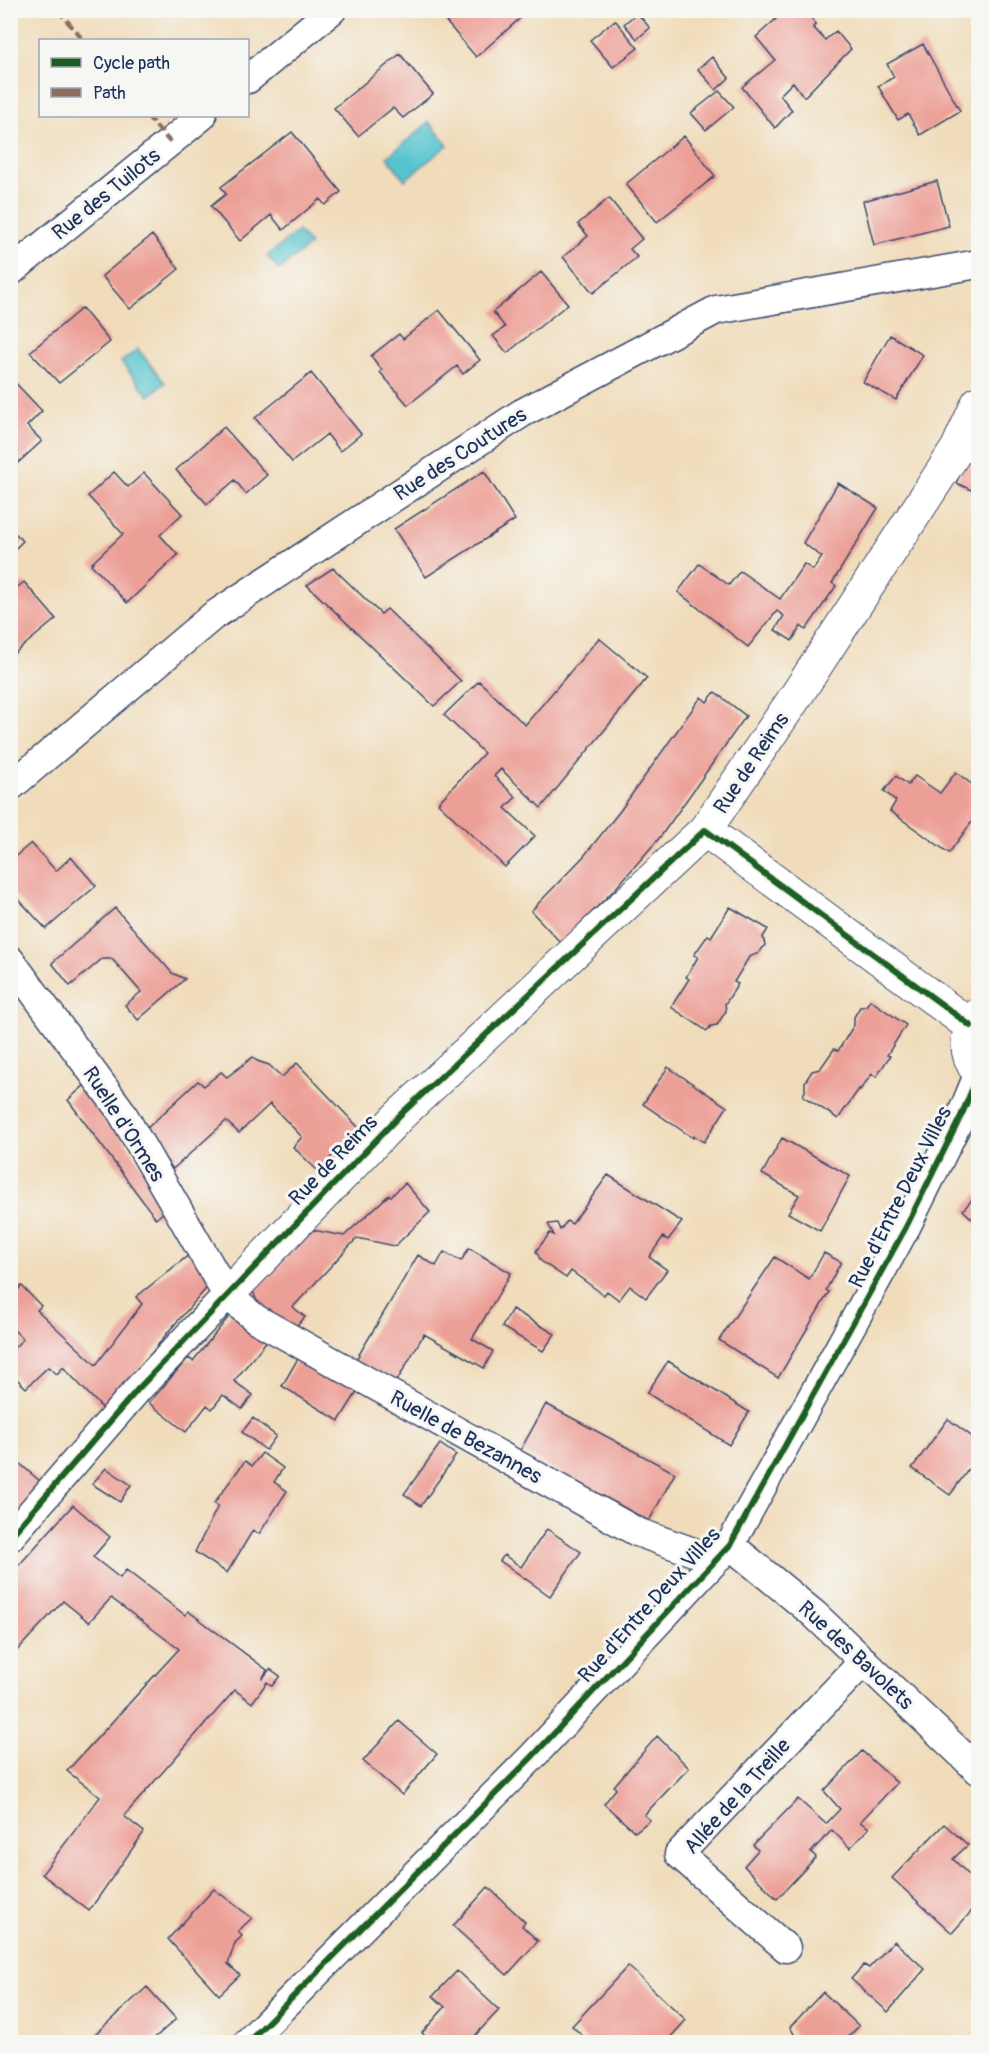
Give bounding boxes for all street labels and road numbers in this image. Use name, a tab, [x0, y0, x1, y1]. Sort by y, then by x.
street label: Rue des Tuilots	[47, 142, 167, 246]
street label: Rue des Coutures	[389, 401, 532, 507]
street label: Rue de Reims	[708, 707, 796, 819]
street label: Ruelle d'Ormes	[76, 1062, 171, 1187]
street label: Rue d'Entre Deux Villes	[843, 1101, 958, 1293]
street label: Rue de Reims	[283, 1109, 384, 1212]
street label: Ruelle de Bezannes	[385, 1385, 547, 1491]
street label: Rue d'Entre Deux Villes	[572, 1521, 727, 1689]
street label: Rue des Bavolets	[792, 1595, 919, 1716]
street label: Allée de la Treille	[678, 1732, 797, 1860]

